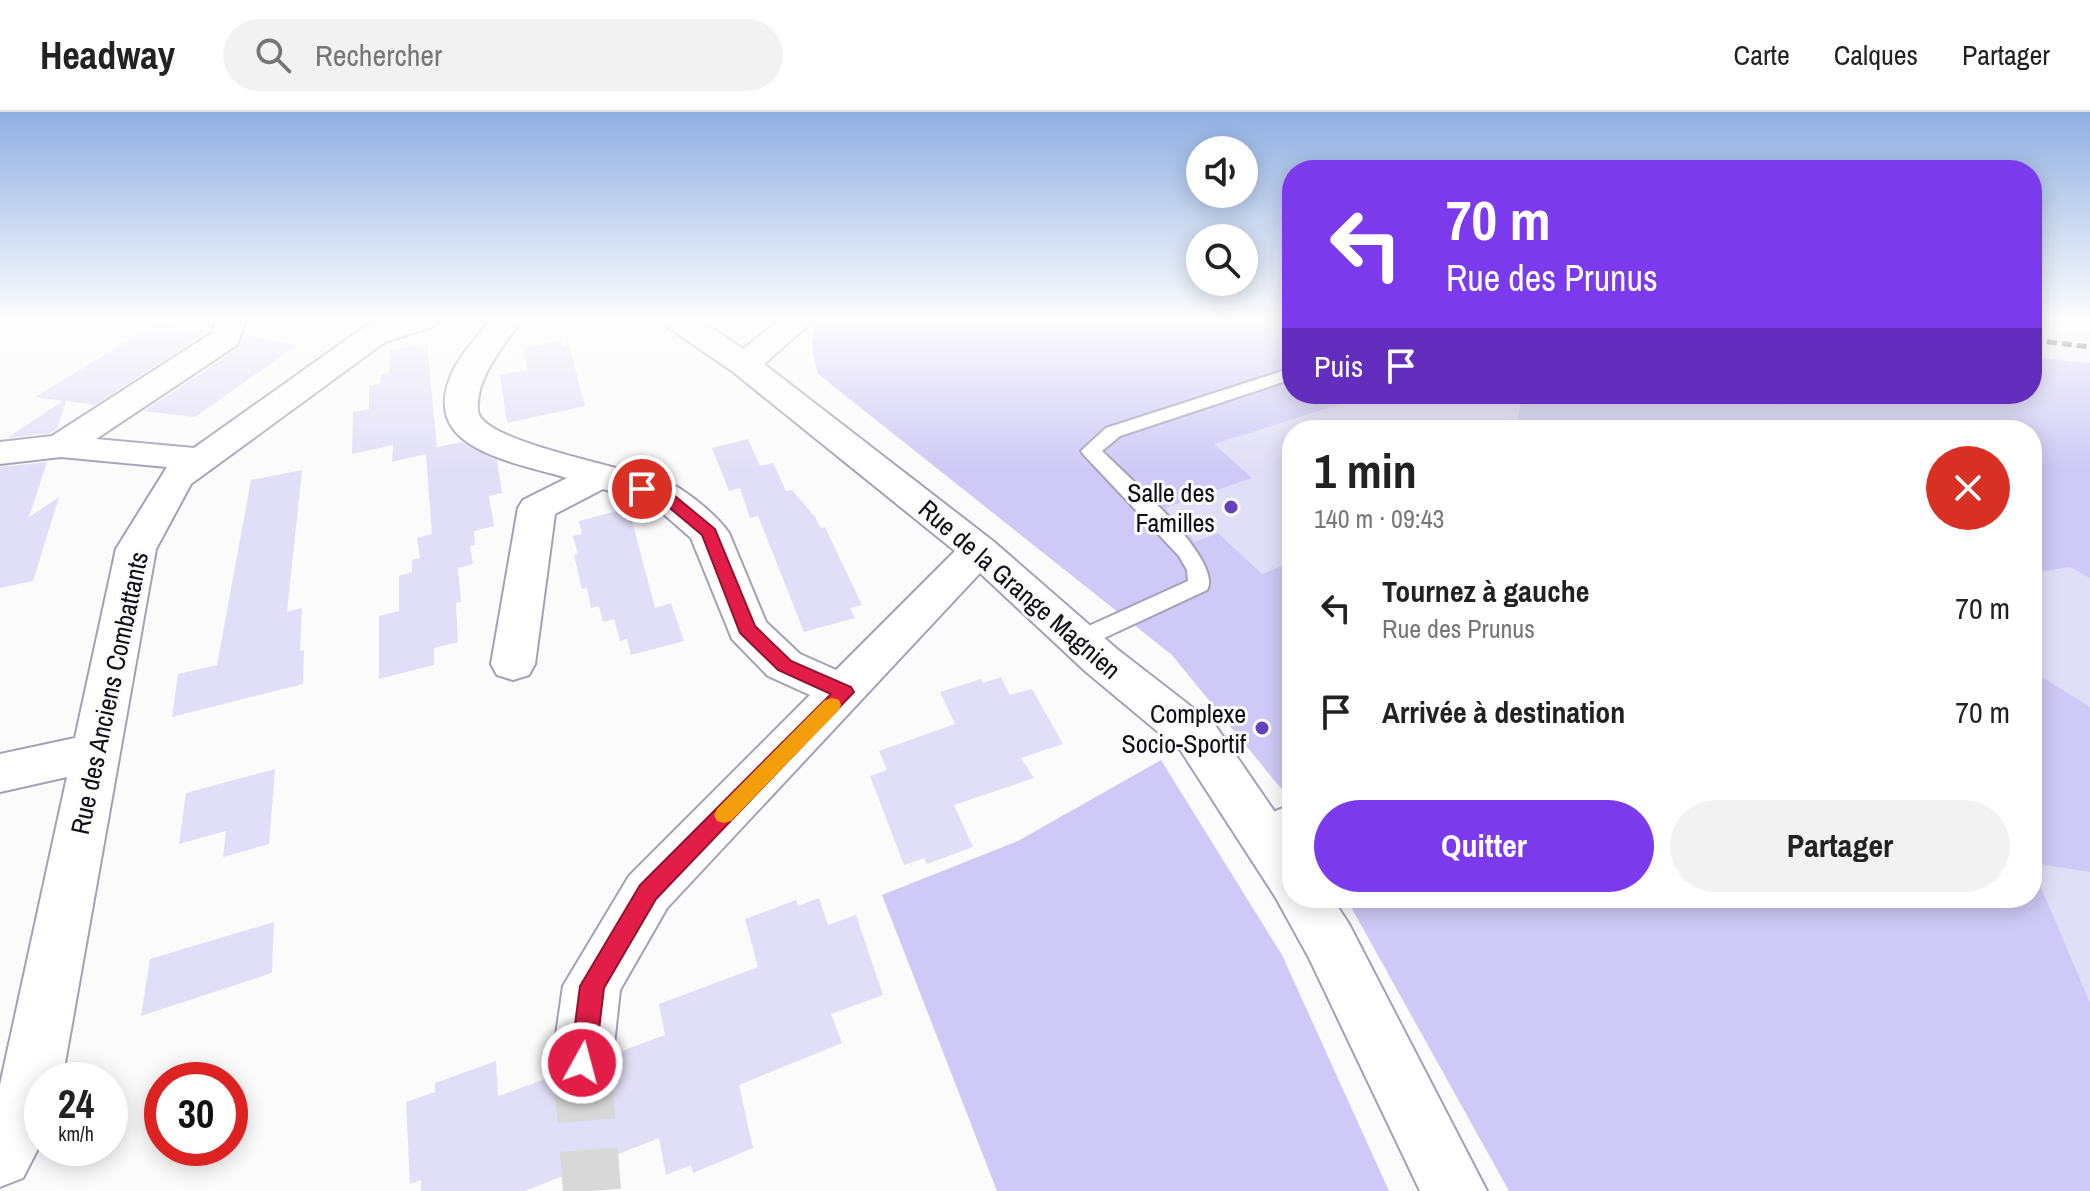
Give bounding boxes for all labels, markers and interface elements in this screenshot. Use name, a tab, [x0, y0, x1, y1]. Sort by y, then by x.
search box	[223, 19, 783, 91]
text: Headway	[40, 30, 175, 81]
icon: search	[251, 33, 295, 77]
text: Rechercher	[315, 35, 442, 75]
text: Carte	[1734, 36, 1790, 74]
text: Calques	[1834, 36, 1918, 74]
text: Partager	[1962, 36, 2050, 74]
map controls	[1186, 136, 1258, 296]
button: sound	[1186, 136, 1258, 208]
text: 70 m	[1446, 182, 1551, 257]
icon: left	[1314, 192, 1418, 296]
button: search	[1186, 224, 1258, 296]
text: Rue des Prunus	[1446, 254, 1658, 302]
icon: arrive	[1379, 344, 1423, 388]
text: Puis	[1314, 346, 1363, 386]
text: 1 min	[1314, 438, 1417, 503]
button: close	[1926, 446, 2010, 530]
pin	[608, 455, 676, 523]
icon: arrive	[620, 467, 664, 511]
place label: Salle des Familles	[1127, 475, 1215, 540]
street label: Rue de la Grange Magnien	[911, 491, 1129, 687]
marker: Salle des Familles	[1222, 498, 1240, 516]
text: 140 m · 09:43	[1314, 501, 1444, 536]
street label: Rue des Anciens Combattants	[62, 549, 156, 837]
text: Tournez à gauche	[1382, 571, 1589, 611]
icon: left	[1314, 586, 1358, 630]
text: 70 m	[1955, 588, 2010, 628]
text: Rue des Prunus	[1382, 611, 1535, 646]
icon: arrive	[1314, 690, 1358, 734]
text: Arrivée à destination	[1382, 692, 1625, 732]
text: 70 m	[1955, 692, 2010, 732]
place label: Complexe Socio-Sportif	[1122, 696, 1246, 761]
marker: Complexe Socio-Sportif	[1253, 719, 1271, 737]
button: Quitter	[1314, 800, 1654, 892]
button: Partager	[1670, 800, 2010, 892]
position arrow	[540, 1021, 624, 1105]
speed limit sign: 30	[144, 1062, 248, 1166]
text: 24	[58, 1077, 94, 1130]
text: km/h	[58, 1120, 94, 1147]

